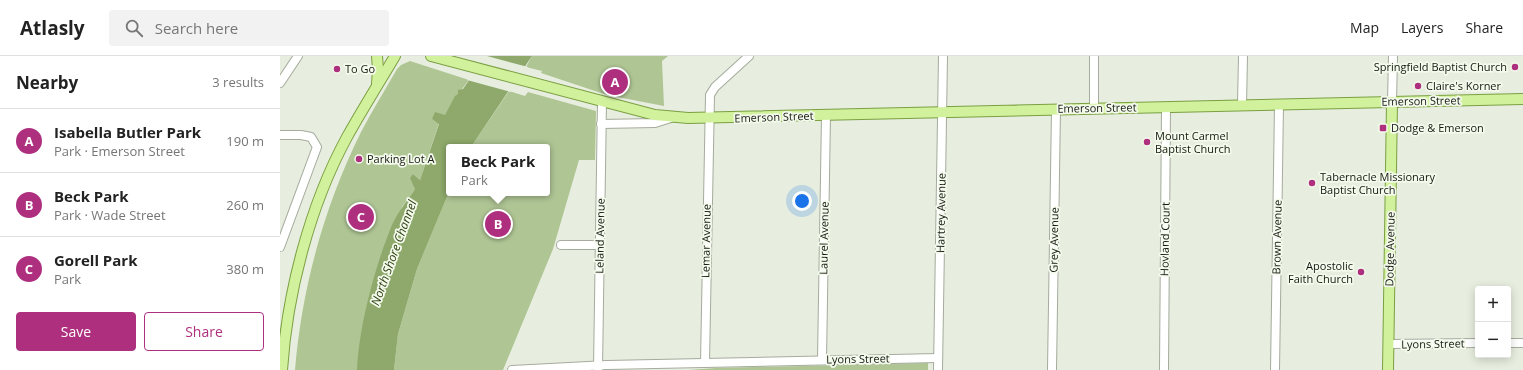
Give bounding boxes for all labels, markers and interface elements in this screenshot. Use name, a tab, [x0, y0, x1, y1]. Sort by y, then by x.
search box	[109, 10, 389, 46]
text: Atlasly	[20, 15, 85, 41]
icon: search	[123, 17, 145, 39]
text: Search here	[155, 18, 238, 38]
text: Map	[1350, 18, 1379, 37]
text: Layers	[1401, 18, 1443, 37]
text: Share	[1465, 18, 1503, 37]
place label: Springfield Baptist Church	[1374, 59, 1507, 74]
place label: To Go	[345, 61, 376, 76]
marker: Springfield Baptist Church	[1510, 62, 1520, 72]
marker: To Go	[332, 64, 342, 74]
pin: A	[602, 67, 628, 97]
text: Nearby	[16, 71, 78, 94]
text: 3 results	[212, 73, 264, 91]
place label: Claire's Korner	[1426, 78, 1502, 93]
marker: Claire's Korner	[1413, 81, 1423, 91]
street label: Emerson Street	[1381, 92, 1461, 109]
street label: Emerson Street	[1057, 99, 1137, 116]
street label: Emerson Street	[734, 108, 814, 125]
place label: Dodge & Emerson	[1391, 120, 1484, 135]
text: Isabella Butler Park	[54, 122, 201, 142]
marker: Dodge & Emerson	[1378, 123, 1388, 133]
place label: Mount Carmel Baptist Church	[1155, 128, 1231, 156]
text: A	[25, 132, 33, 150]
text: 190 m	[226, 132, 264, 150]
marker: Mount Carmel Baptist Church	[1142, 137, 1152, 147]
text: Park · Emerson Street	[54, 142, 185, 160]
popup	[446, 144, 550, 196]
place label: Parking Lot A	[367, 151, 434, 166]
text: Beck Park	[461, 151, 535, 171]
marker: Parking Lot A	[354, 154, 364, 164]
place label: Tabernacle Missionary Baptist Church	[1320, 169, 1435, 197]
text: Park	[461, 171, 488, 189]
street label: Hartrey Avenue	[932, 173, 949, 253]
marker: Tabernacle Missionary Baptist Church	[1307, 178, 1317, 188]
text: Beck Park	[54, 186, 128, 206]
your location	[792, 191, 812, 211]
text: B	[25, 196, 33, 214]
text: 260 m	[226, 196, 264, 214]
water label: North Shore Channel	[367, 197, 421, 308]
street label: Leland Avenue	[591, 198, 608, 274]
street label: Brown Avenue	[1268, 200, 1285, 274]
street label: Laurel Avenue	[815, 201, 832, 275]
pin: C	[348, 202, 374, 232]
street label: Hovland Court	[1156, 202, 1173, 276]
street label: Lemar Avenue	[697, 204, 714, 278]
text: Park · Wade Street	[54, 206, 166, 224]
street label: Grey Avenue	[1045, 207, 1062, 273]
pin: B	[485, 209, 511, 239]
street label: Dodge Avenue	[1381, 212, 1398, 286]
text: Gorell Park	[54, 250, 137, 270]
place label: Apostolic Faith Church	[1288, 258, 1353, 286]
text: C	[25, 260, 33, 278]
text: 380 m	[226, 260, 264, 278]
marker: Apostolic Faith Church	[1356, 267, 1366, 277]
text: Park	[54, 270, 81, 288]
map controls	[1475, 286, 1511, 358]
button: +	[1475, 286, 1511, 322]
button: Save	[16, 312, 136, 351]
button: Share	[144, 312, 264, 351]
button: −	[1475, 322, 1511, 358]
street label: Lyons Street	[1401, 335, 1465, 352]
street label: Lyons Street	[826, 350, 890, 367]

